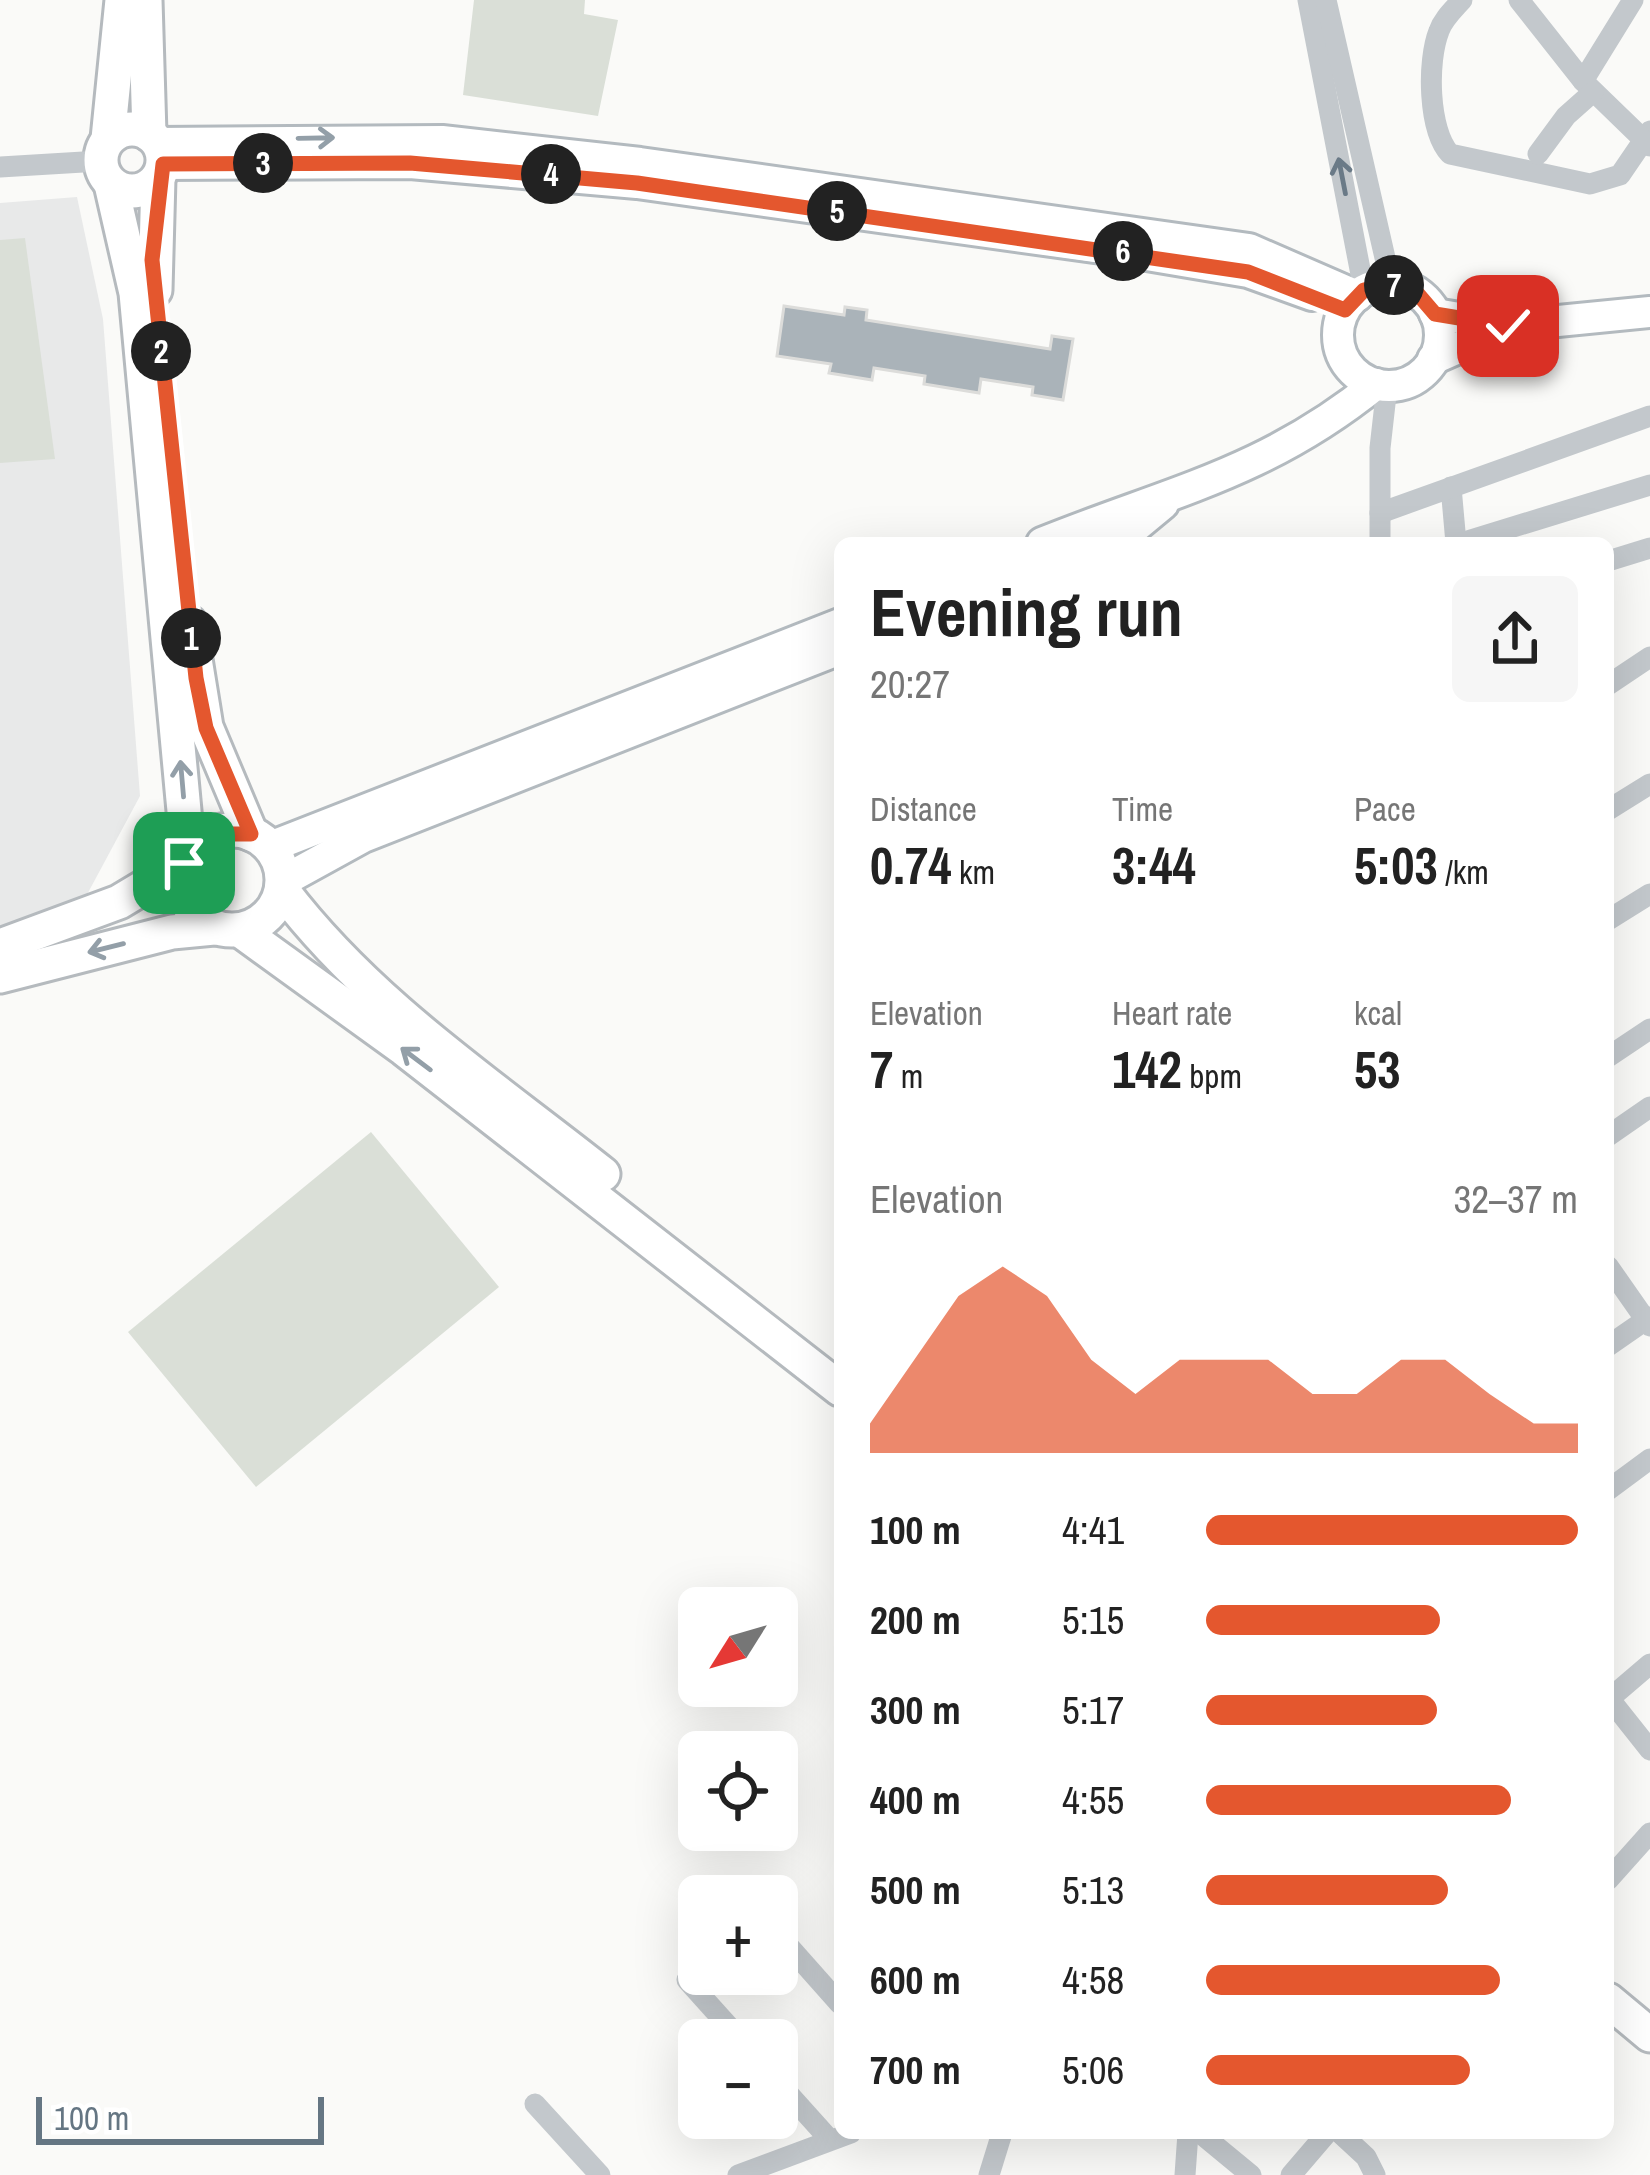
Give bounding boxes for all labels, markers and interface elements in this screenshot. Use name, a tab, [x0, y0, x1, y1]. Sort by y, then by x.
one-way arrow	[296, 127, 335, 150]
pin: 3	[233, 133, 293, 193]
text: 3	[255, 141, 271, 185]
pin: 4	[521, 144, 581, 204]
text: 4	[543, 152, 559, 196]
one-way arrow	[1329, 157, 1352, 195]
pin: 5	[807, 181, 867, 241]
text: 5	[829, 189, 845, 233]
pin: 6	[1093, 221, 1153, 281]
text: 6	[1115, 229, 1131, 273]
pin: 7	[1364, 255, 1424, 315]
text: 7	[1386, 263, 1402, 307]
pin	[1457, 275, 1559, 377]
icon: check	[1475, 293, 1541, 359]
pin: 2	[131, 321, 191, 381]
text: 2	[153, 329, 169, 373]
text: Evening run	[870, 568, 1183, 657]
button: share	[1452, 576, 1578, 702]
pin: 1	[161, 608, 221, 668]
text: 1	[183, 616, 199, 660]
text: 20:27	[870, 658, 950, 710]
one-way arrow	[170, 760, 193, 799]
text: Distance	[870, 787, 977, 831]
text: Time	[1112, 787, 1173, 831]
text: Pace	[1354, 787, 1416, 831]
pin	[133, 812, 235, 914]
icon: arrive	[151, 830, 217, 896]
text: 0.74	[870, 831, 951, 900]
text: 3:44	[1112, 831, 1196, 900]
text: 5:03	[1354, 831, 1438, 900]
text: km	[951, 850, 995, 894]
text: /km	[1438, 850, 1489, 894]
one-way arrow	[88, 938, 126, 960]
text: Elevation	[870, 991, 983, 1035]
text: Heart rate	[1112, 991, 1232, 1035]
text: kcal	[1354, 991, 1402, 1035]
text: 7	[870, 1035, 893, 1104]
text: 142	[1112, 1035, 1182, 1104]
text: 53	[1354, 1035, 1401, 1104]
one-way arrow	[401, 1046, 433, 1073]
text: m	[893, 1054, 923, 1098]
text: bpm	[1182, 1054, 1242, 1098]
text: Elevation	[870, 1173, 1003, 1225]
text: 32–37 m	[1454, 1173, 1578, 1225]
text: 100 m	[870, 1504, 961, 1556]
text: 4:41	[1062, 1504, 1124, 1556]
north arrow	[678, 1587, 798, 1707]
map controls	[678, 1587, 798, 2139]
text: 200 m	[870, 1594, 961, 1646]
text: 5:15	[1062, 1594, 1124, 1646]
text: 300 m	[870, 1684, 961, 1736]
text: 5:17	[1062, 1684, 1124, 1736]
button: locate	[678, 1731, 798, 1851]
text: 400 m	[870, 1774, 961, 1826]
text: 4:55	[1062, 1774, 1124, 1826]
text: 500 m	[870, 1864, 961, 1916]
text: 5:13	[1062, 1864, 1124, 1916]
button: +	[678, 1875, 798, 1995]
text: 600 m	[870, 1954, 961, 2006]
text: 4:58	[1062, 1954, 1124, 2006]
button: −	[678, 2019, 798, 2139]
text: 700 m	[870, 2044, 961, 2096]
text: 5:06	[1062, 2044, 1124, 2096]
scale bar	[36, 2091, 324, 2144]
text: 100 m	[54, 2096, 129, 2140]

